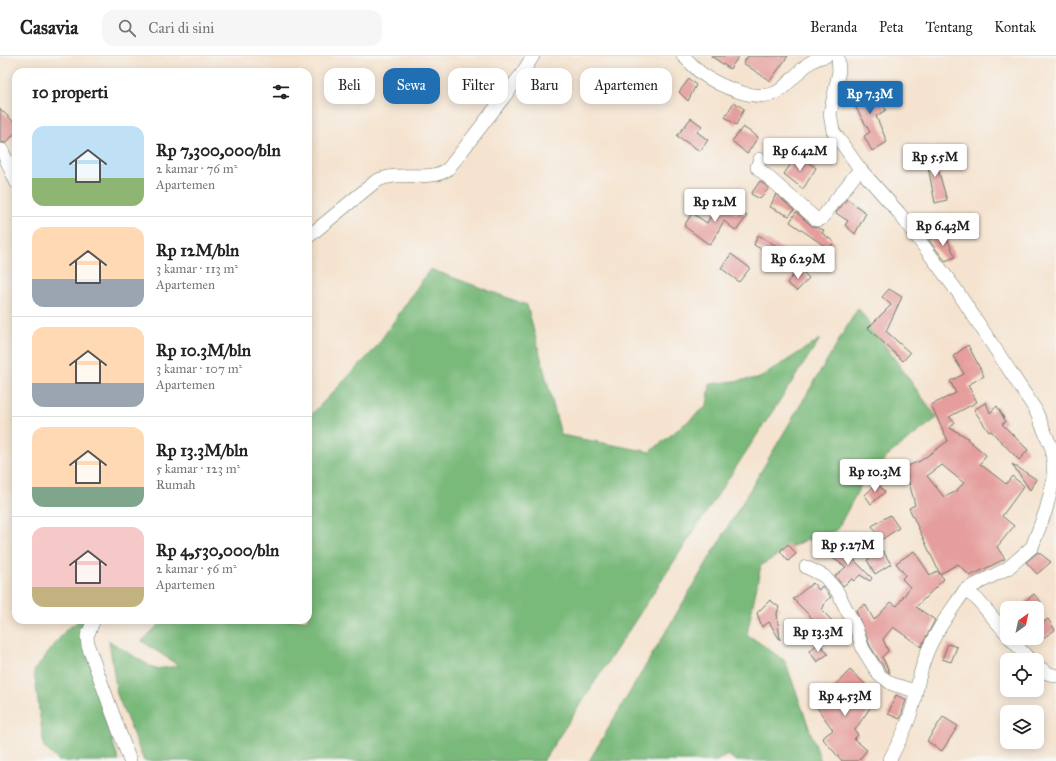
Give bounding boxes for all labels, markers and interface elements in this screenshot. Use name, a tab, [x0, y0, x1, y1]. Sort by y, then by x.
search box	[102, 10, 382, 46]
text: Casavia	[20, 16, 78, 39]
icon: search	[116, 17, 138, 39]
text: Cari di sini	[148, 19, 214, 37]
text: Beranda	[810, 19, 857, 36]
text: Peta	[879, 19, 903, 36]
text: Tentang	[925, 19, 972, 36]
text: Kontak	[994, 19, 1036, 36]
chip: Beli	[324, 68, 375, 104]
chip: Sewa	[383, 68, 440, 104]
chip: Filter	[448, 68, 508, 104]
chip: Baru	[516, 68, 572, 104]
chip: Apartemen	[580, 68, 672, 104]
icon: filters	[270, 81, 292, 103]
pin: Rp 7.3M	[833, 81, 907, 115]
text: 10 properti	[32, 82, 108, 103]
text: Rp 7.3M	[847, 86, 893, 102]
pin: Rp 6.42M	[759, 138, 841, 172]
text: Rp 7,300,000/bln	[156, 140, 281, 161]
icon: home	[64, 142, 112, 190]
text: Rp 6.42M	[773, 143, 828, 159]
pin: Rp 5.5M	[898, 144, 972, 178]
text: Rp 5.5M	[912, 149, 958, 165]
text: 2 kamar · 76 m²	[156, 161, 238, 177]
text: Apartemen	[156, 177, 215, 193]
pin: Rp 12M	[682, 189, 748, 223]
text: Rp 12M	[693, 194, 737, 210]
pin: Rp 6.43M	[902, 213, 984, 247]
text: Rp 6.43M	[916, 218, 970, 234]
text: Rp 12M/bln	[156, 240, 239, 261]
icon: home	[64, 243, 112, 291]
pin: Rp 6.29M	[757, 246, 839, 280]
text: Rp 6.29M	[771, 251, 825, 267]
text: 3 kamar · 113 m²	[156, 261, 238, 277]
text: Apartemen	[156, 277, 215, 293]
text: Rp 10.3M/bln	[156, 340, 251, 361]
icon: home	[64, 343, 112, 391]
text: 3 kamar · 107 m²	[156, 361, 242, 377]
text: Apartemen	[156, 377, 215, 393]
text: Rp 13.3M/bln	[156, 440, 248, 461]
icon: home	[64, 443, 112, 491]
pin: Rp 10.3M	[834, 459, 916, 493]
text: 5 kamar · 123 m²	[156, 461, 240, 477]
text: Rp 10.3M	[849, 464, 901, 480]
text: Rumah	[156, 477, 196, 493]
pin: Rp 5.27M	[807, 532, 889, 566]
text: Rp 5.27M	[821, 537, 875, 553]
text: Rp 4,530,000/bln	[156, 540, 279, 561]
icon: home	[64, 543, 112, 591]
text: 2 kamar · 56 m²	[156, 561, 237, 577]
text: Apartemen	[156, 577, 215, 593]
north arrow	[1000, 601, 1044, 645]
map controls	[1000, 601, 1044, 749]
pin: Rp 13.3M	[777, 619, 859, 653]
text: Rp 13.3M	[793, 624, 843, 640]
button: locate	[1000, 653, 1044, 697]
pin: Rp 4.53M	[804, 683, 886, 717]
text: Rp 4.53M	[818, 688, 872, 704]
button: layers	[1000, 705, 1044, 749]

